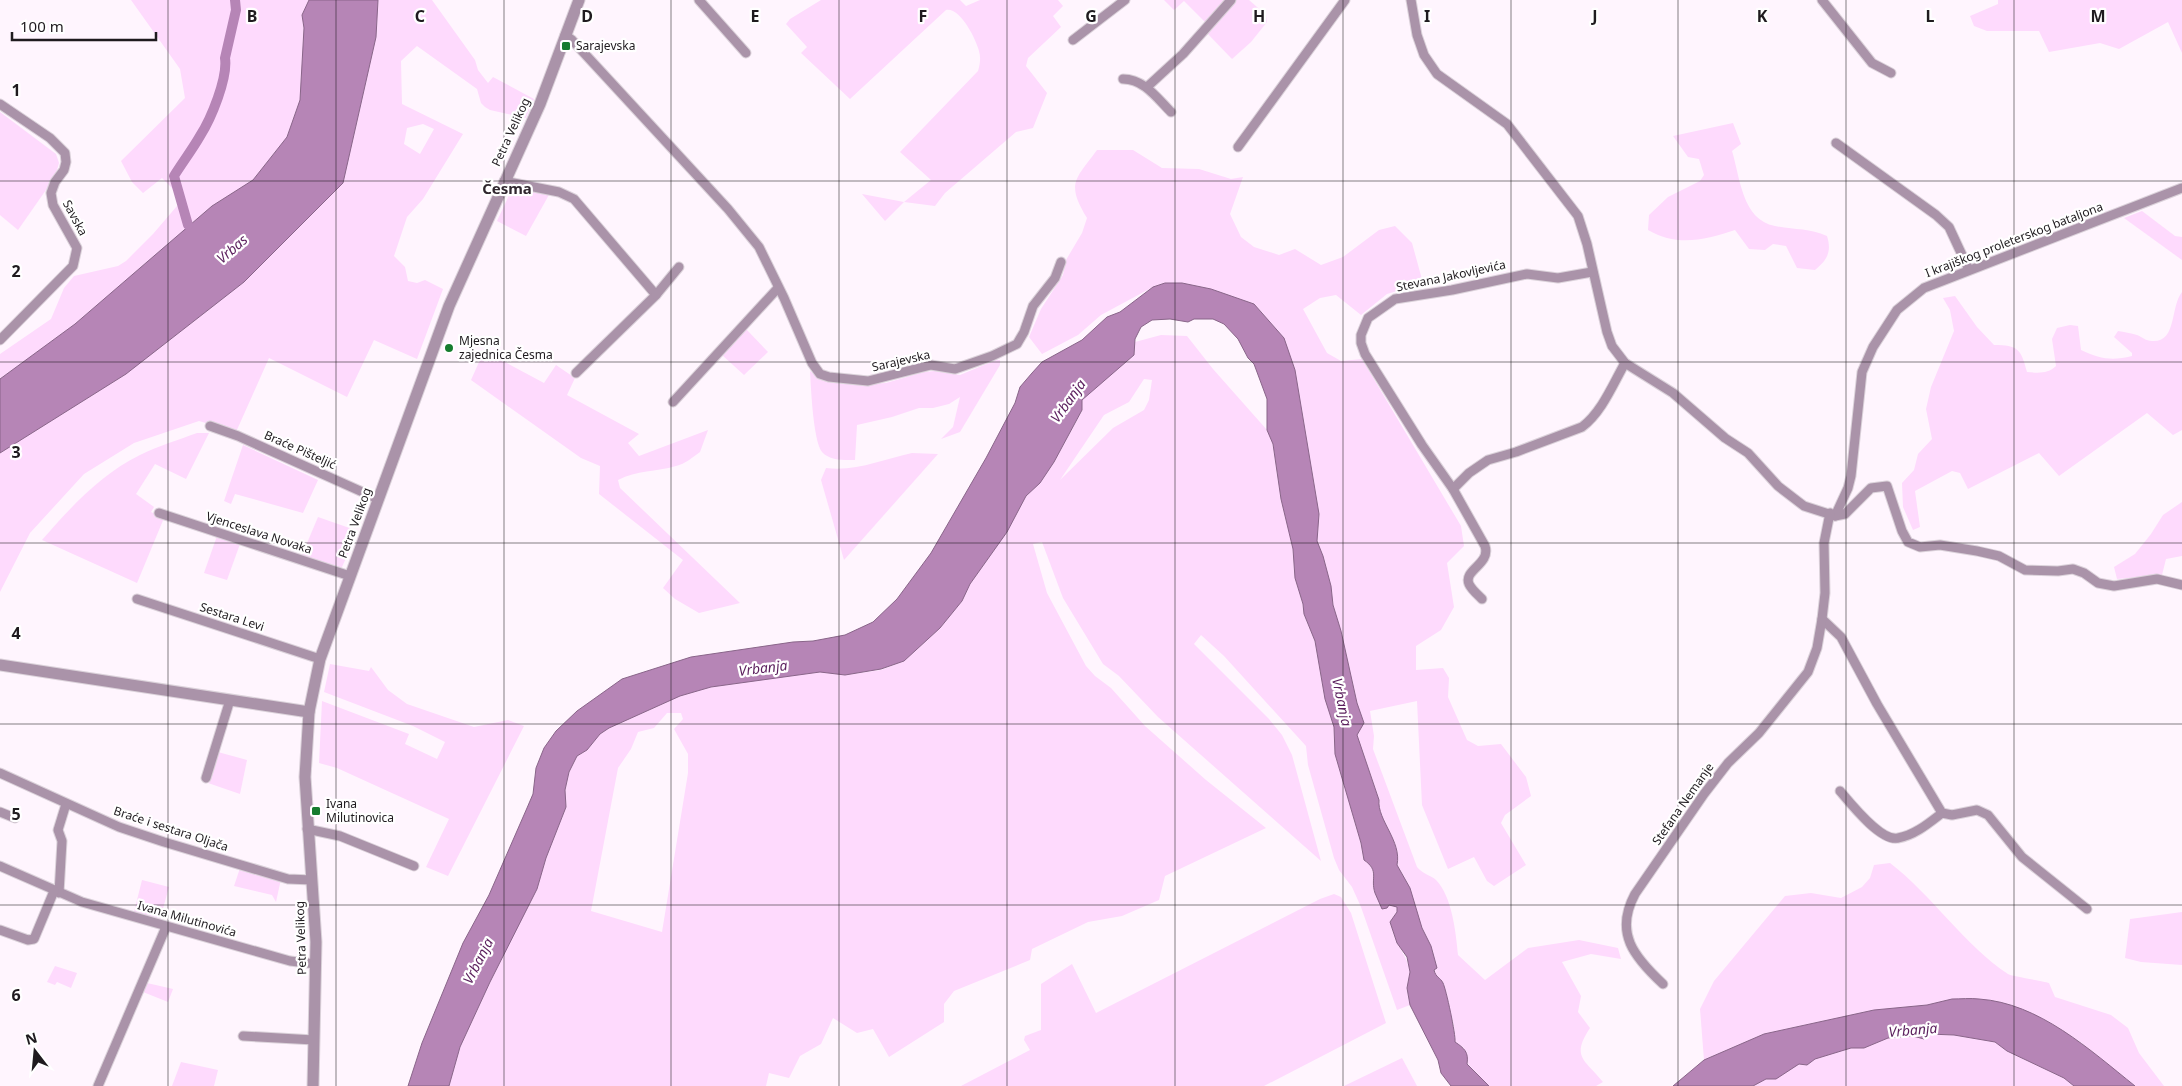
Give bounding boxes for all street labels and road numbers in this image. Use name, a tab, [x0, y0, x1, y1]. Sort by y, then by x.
street label: Petra Velikog	[487, 95, 534, 169]
street label: Savska	[59, 197, 92, 239]
street label: I krajiškog proleterskog bataljona	[1922, 198, 2105, 281]
street label: Stevana Jakovljevića	[1395, 256, 1507, 295]
street label: Sarajevska	[870, 346, 932, 375]
street label: Braće Pišteljić	[262, 426, 339, 473]
street label: Petra Velikog	[334, 485, 375, 560]
street label: Vjenceslava Novaka	[204, 507, 314, 558]
street label: Sestara Levi	[198, 598, 267, 635]
street label: Stefana Nemanje	[1648, 759, 1717, 848]
street label: Braće i sestara Oljača	[112, 802, 231, 855]
street label: Ivana Milutinovića	[136, 896, 239, 941]
street label: Petra Velikog	[291, 901, 310, 975]

